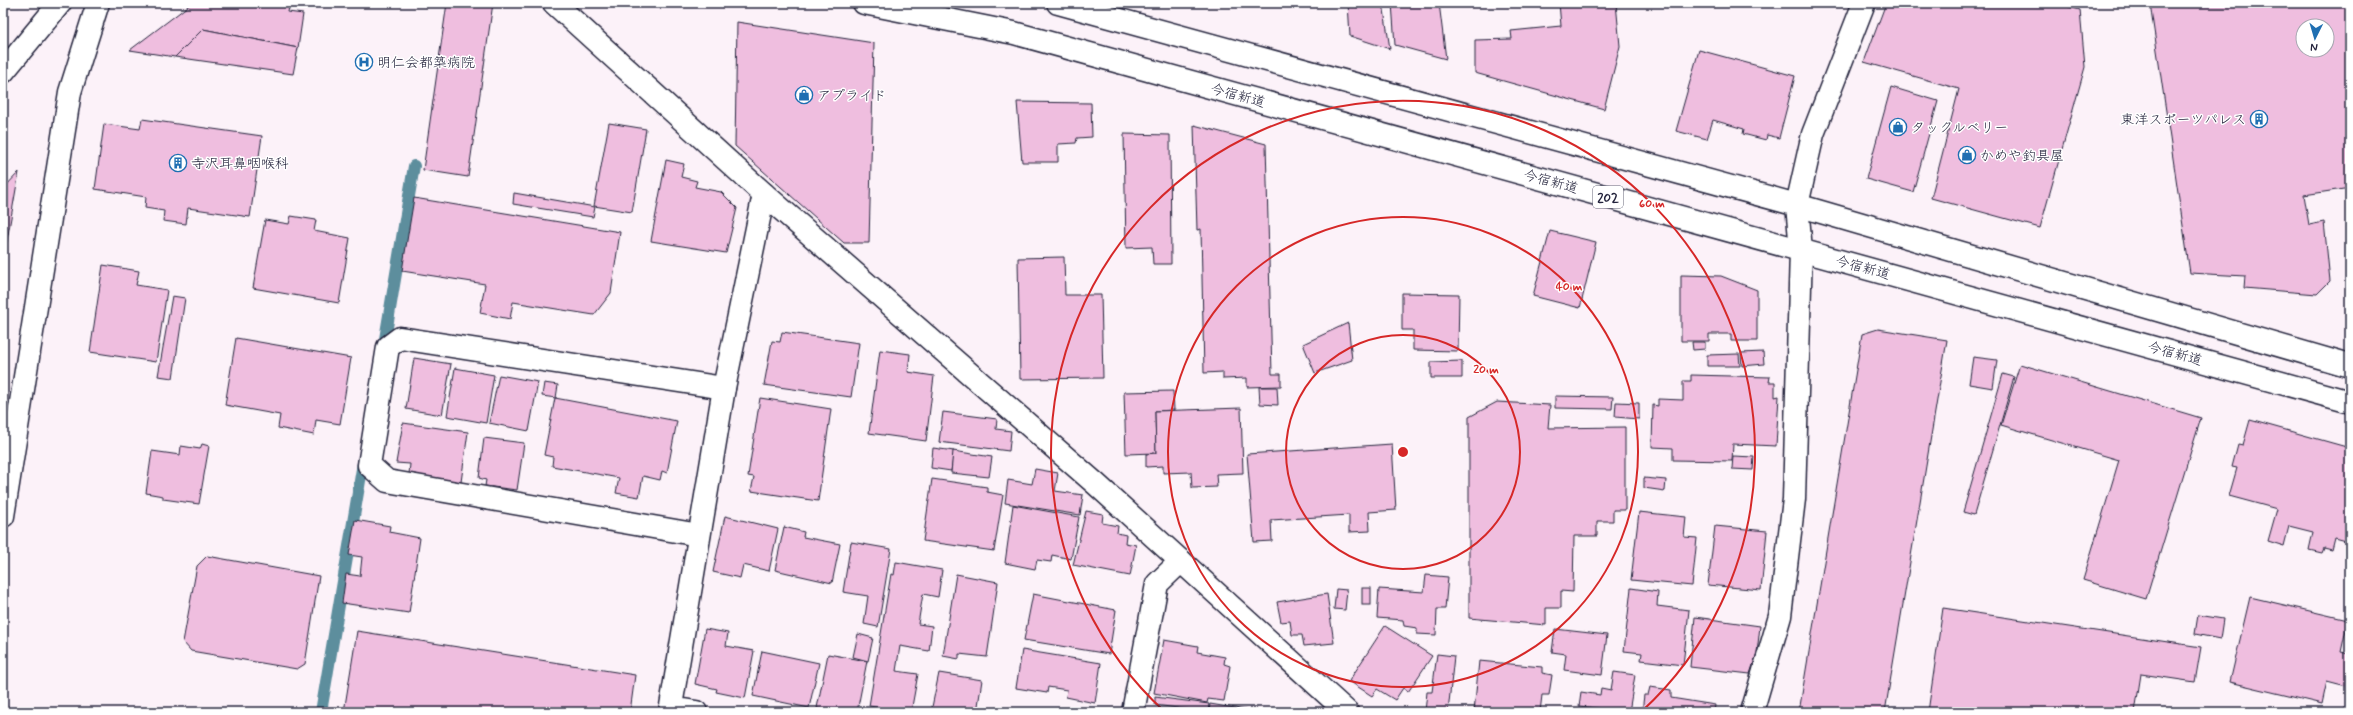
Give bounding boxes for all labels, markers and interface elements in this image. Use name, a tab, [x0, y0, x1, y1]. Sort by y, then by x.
north arrow	[2295, 18, 2335, 58]
text: N	[2310, 40, 2318, 54]
hospital icon: 明仁会都築病院	[354, 52, 374, 72]
place label: 明仁会都築病院	[377, 54, 475, 72]
street label: 今宿新道	[1208, 80, 1267, 112]
shop icon: アプライド	[794, 85, 814, 105]
place label: アプライド	[817, 87, 886, 105]
building icon: 東洋スポーツパレス	[2249, 109, 2269, 129]
place label: 東洋スポーツパレス	[2121, 111, 2246, 129]
shop icon: タックルベリー	[1888, 117, 1908, 137]
place label: タックルベリー	[1911, 119, 2008, 137]
shop icon: かめや釣具屋	[1957, 145, 1977, 165]
place label: かめや釣具屋	[1980, 147, 2064, 165]
building icon: 寺沢耳鼻咽喉科	[168, 153, 188, 173]
place label: 寺沢耳鼻咽喉科	[191, 155, 289, 173]
street label: 今宿新道	[1521, 166, 1580, 198]
road number: 202	[1593, 186, 1623, 208]
text: 60 m	[1639, 196, 1665, 212]
street label: 今宿新道	[1833, 252, 1892, 284]
text: 40 m	[1556, 279, 1583, 295]
street label: 今宿新道	[2145, 338, 2204, 370]
text: 20 m	[1473, 362, 1499, 378]
centre of rings	[1396, 445, 1410, 459]

